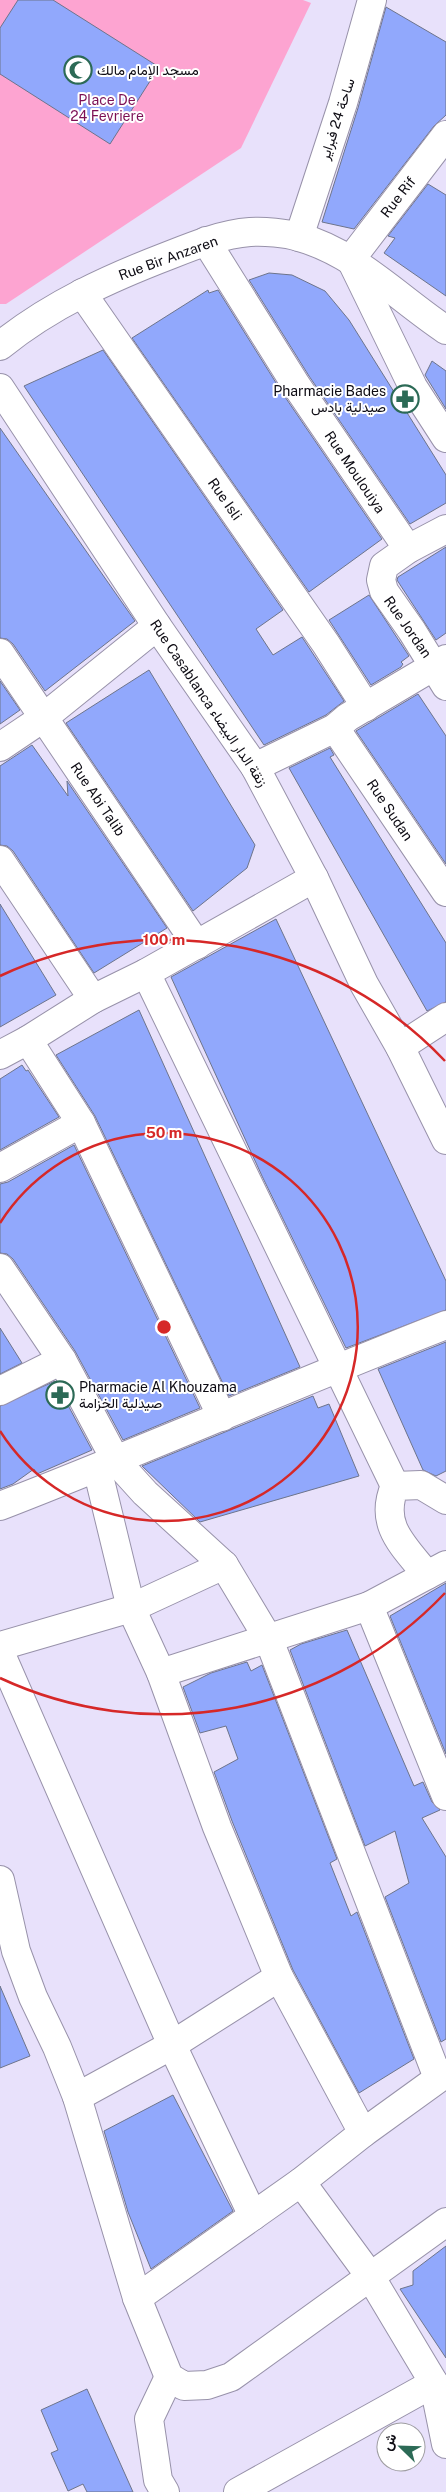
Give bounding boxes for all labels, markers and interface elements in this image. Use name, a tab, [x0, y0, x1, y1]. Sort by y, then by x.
mosque icon: مسجد الإمام مالك	[63, 55, 93, 85]
place label: مسجد الإمام مالك	[97, 62, 199, 80]
street label: ساحة 24 فبراير	[316, 76, 359, 163]
park label: Place De 24 Fevriere	[70, 92, 144, 124]
street label: Rue Rif	[377, 173, 419, 220]
street label: Rue Bir Anzaren	[116, 233, 220, 283]
place label: Pharmacie Bades صيدلية بادس	[273, 383, 386, 416]
pharmacy icon: Pharmacie Bades صيدلية بادس	[390, 384, 420, 414]
street label: Rue Moulouiya	[322, 428, 388, 516]
street label: Rue Isli	[205, 475, 245, 523]
street label: Rue Jordan	[381, 593, 435, 661]
street label: Rue Casablanca زنقة الدار البيضاء	[146, 616, 271, 790]
street label: Rue Abi Talib	[68, 759, 128, 839]
street label: Rue Sudan	[364, 776, 416, 844]
text: 100 m	[143, 931, 185, 948]
text: 50 m	[146, 1124, 182, 1141]
centre of rings	[155, 1318, 173, 1336]
place label: Pharmacie Al Khouzama صيدلية الخزامة	[79, 1379, 237, 1412]
pharmacy icon: Pharmacie Al Khouzama صيدلية الخزامة	[45, 1380, 75, 1410]
north arrow	[376, 2422, 426, 2472]
text: ش	[378, 2431, 401, 2453]

